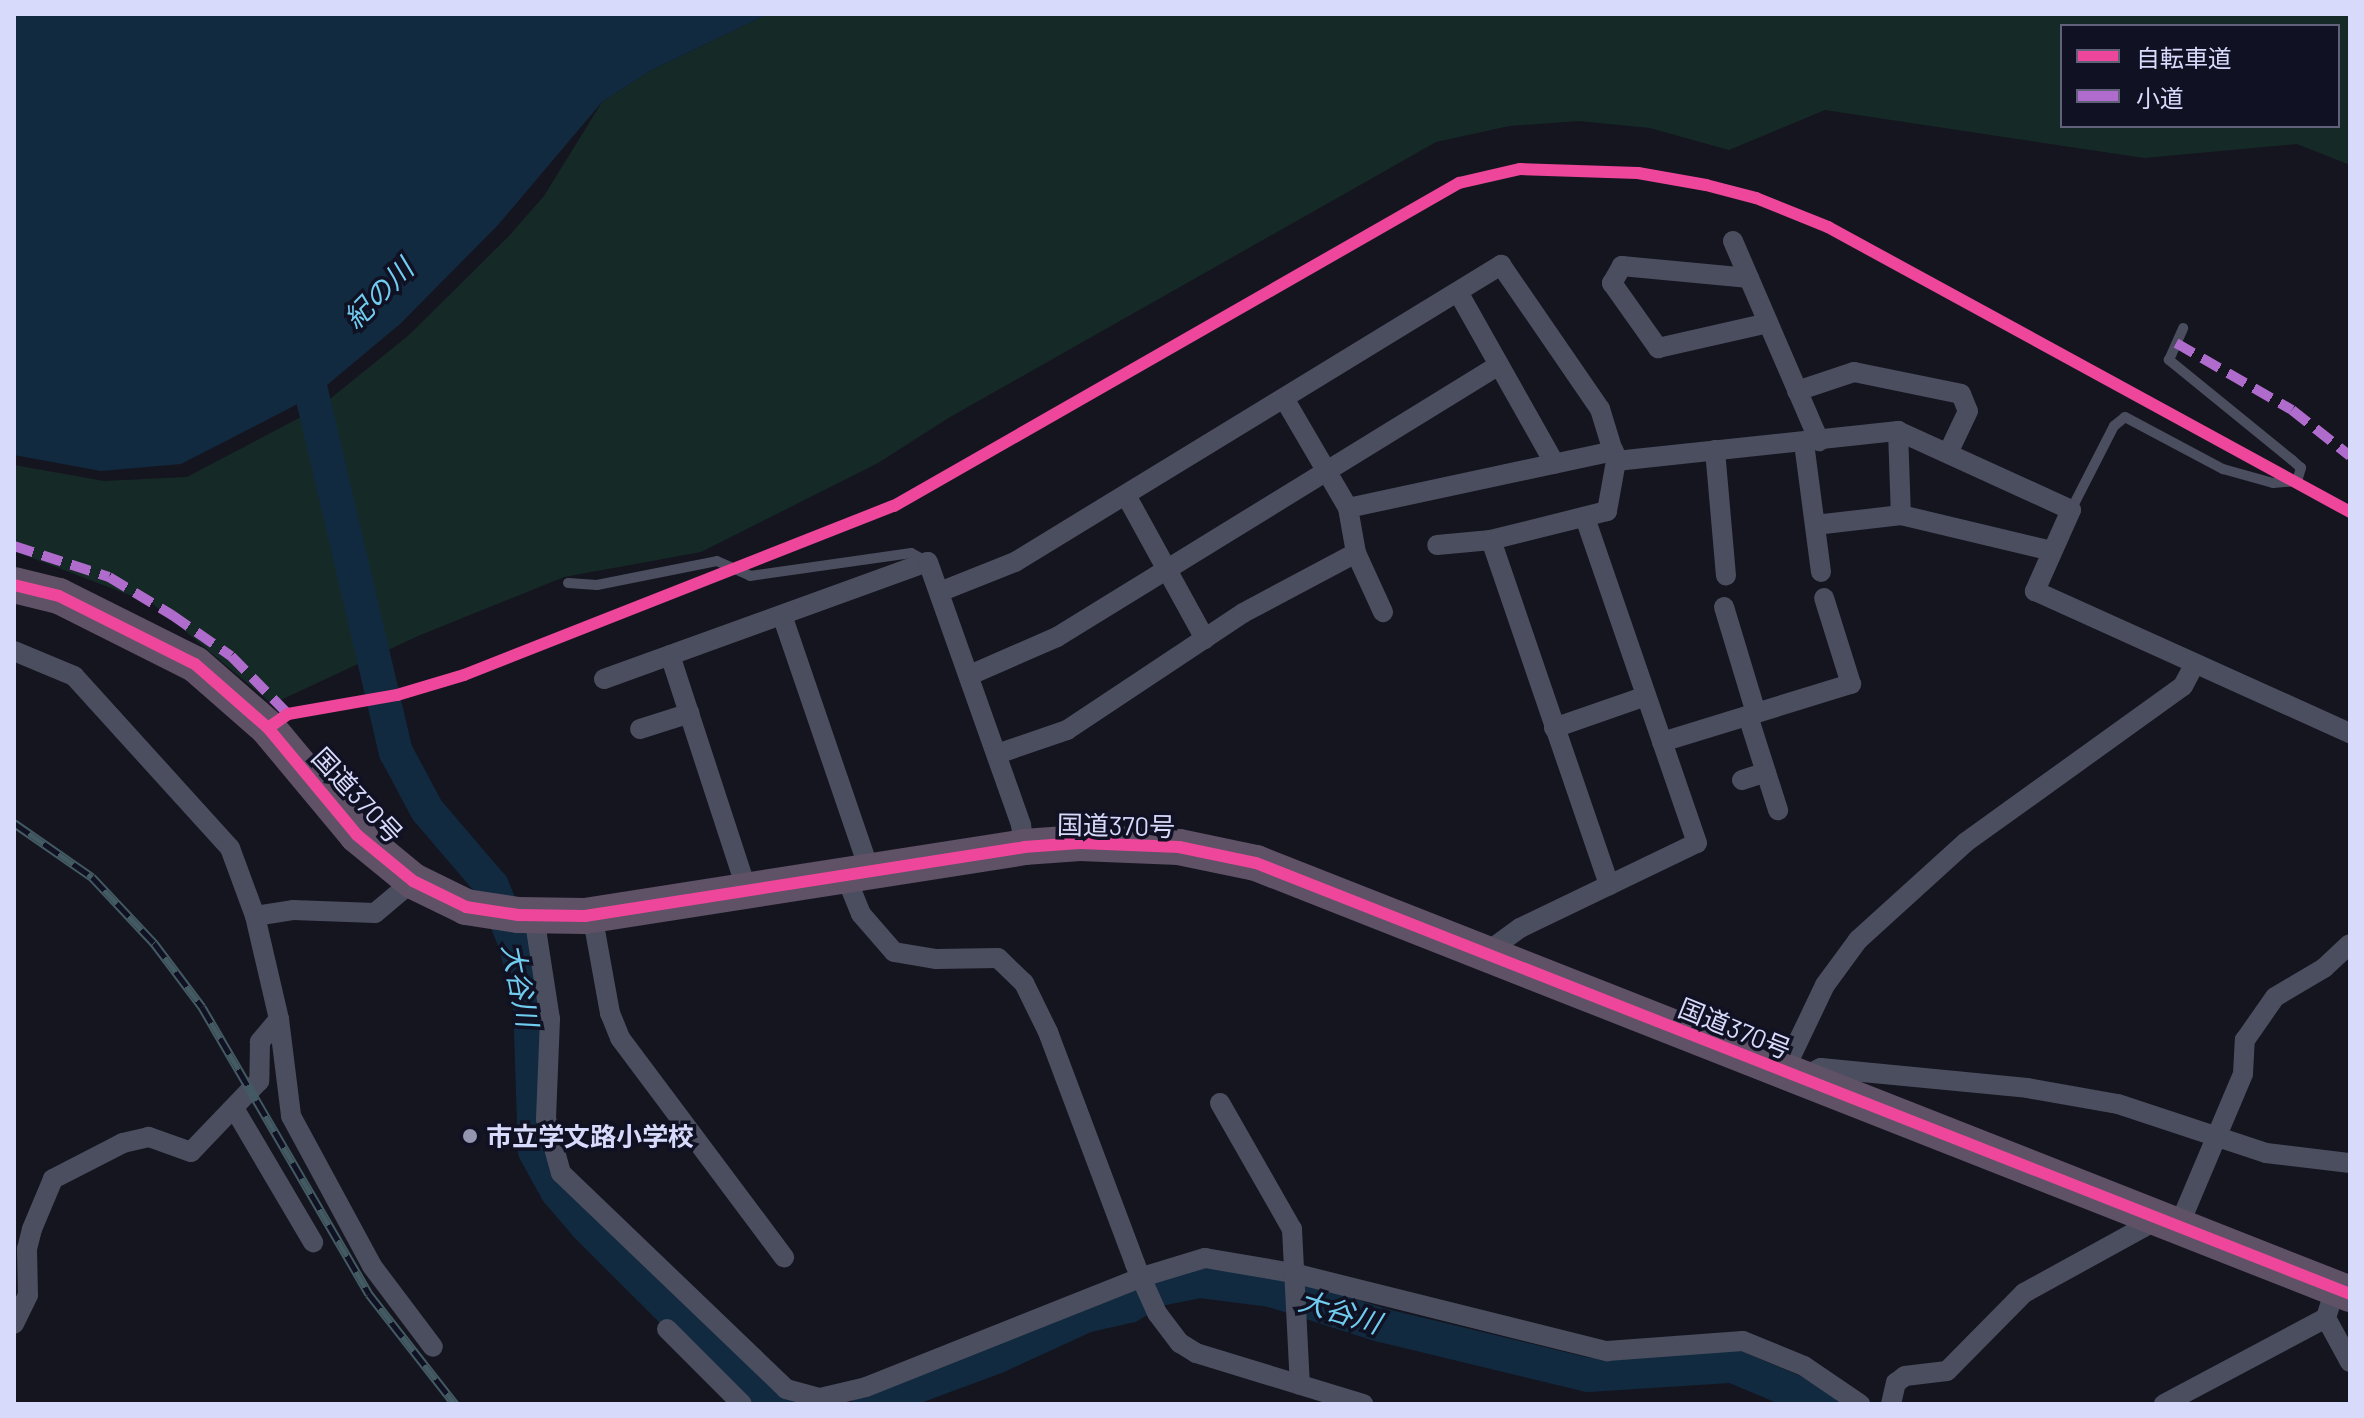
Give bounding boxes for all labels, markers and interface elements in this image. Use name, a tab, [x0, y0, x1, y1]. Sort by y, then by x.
legend	[2060, 24, 2340, 128]
text: 自転車道	[2136, 43, 2232, 72]
text: 小道	[2136, 83, 2184, 112]
water label: 紀の川	[336, 251, 420, 335]
street label: 国道370号	[306, 741, 410, 849]
street label: 国道370号	[1057, 808, 1175, 842]
water label: 大谷川	[496, 941, 546, 1029]
street label: 国道370号	[1674, 991, 1796, 1065]
place label: 市立学文路小学校	[486, 1120, 694, 1152]
marker: 市立学文路小学校	[461, 1127, 479, 1145]
water label: 大谷川	[1295, 1283, 1385, 1339]

